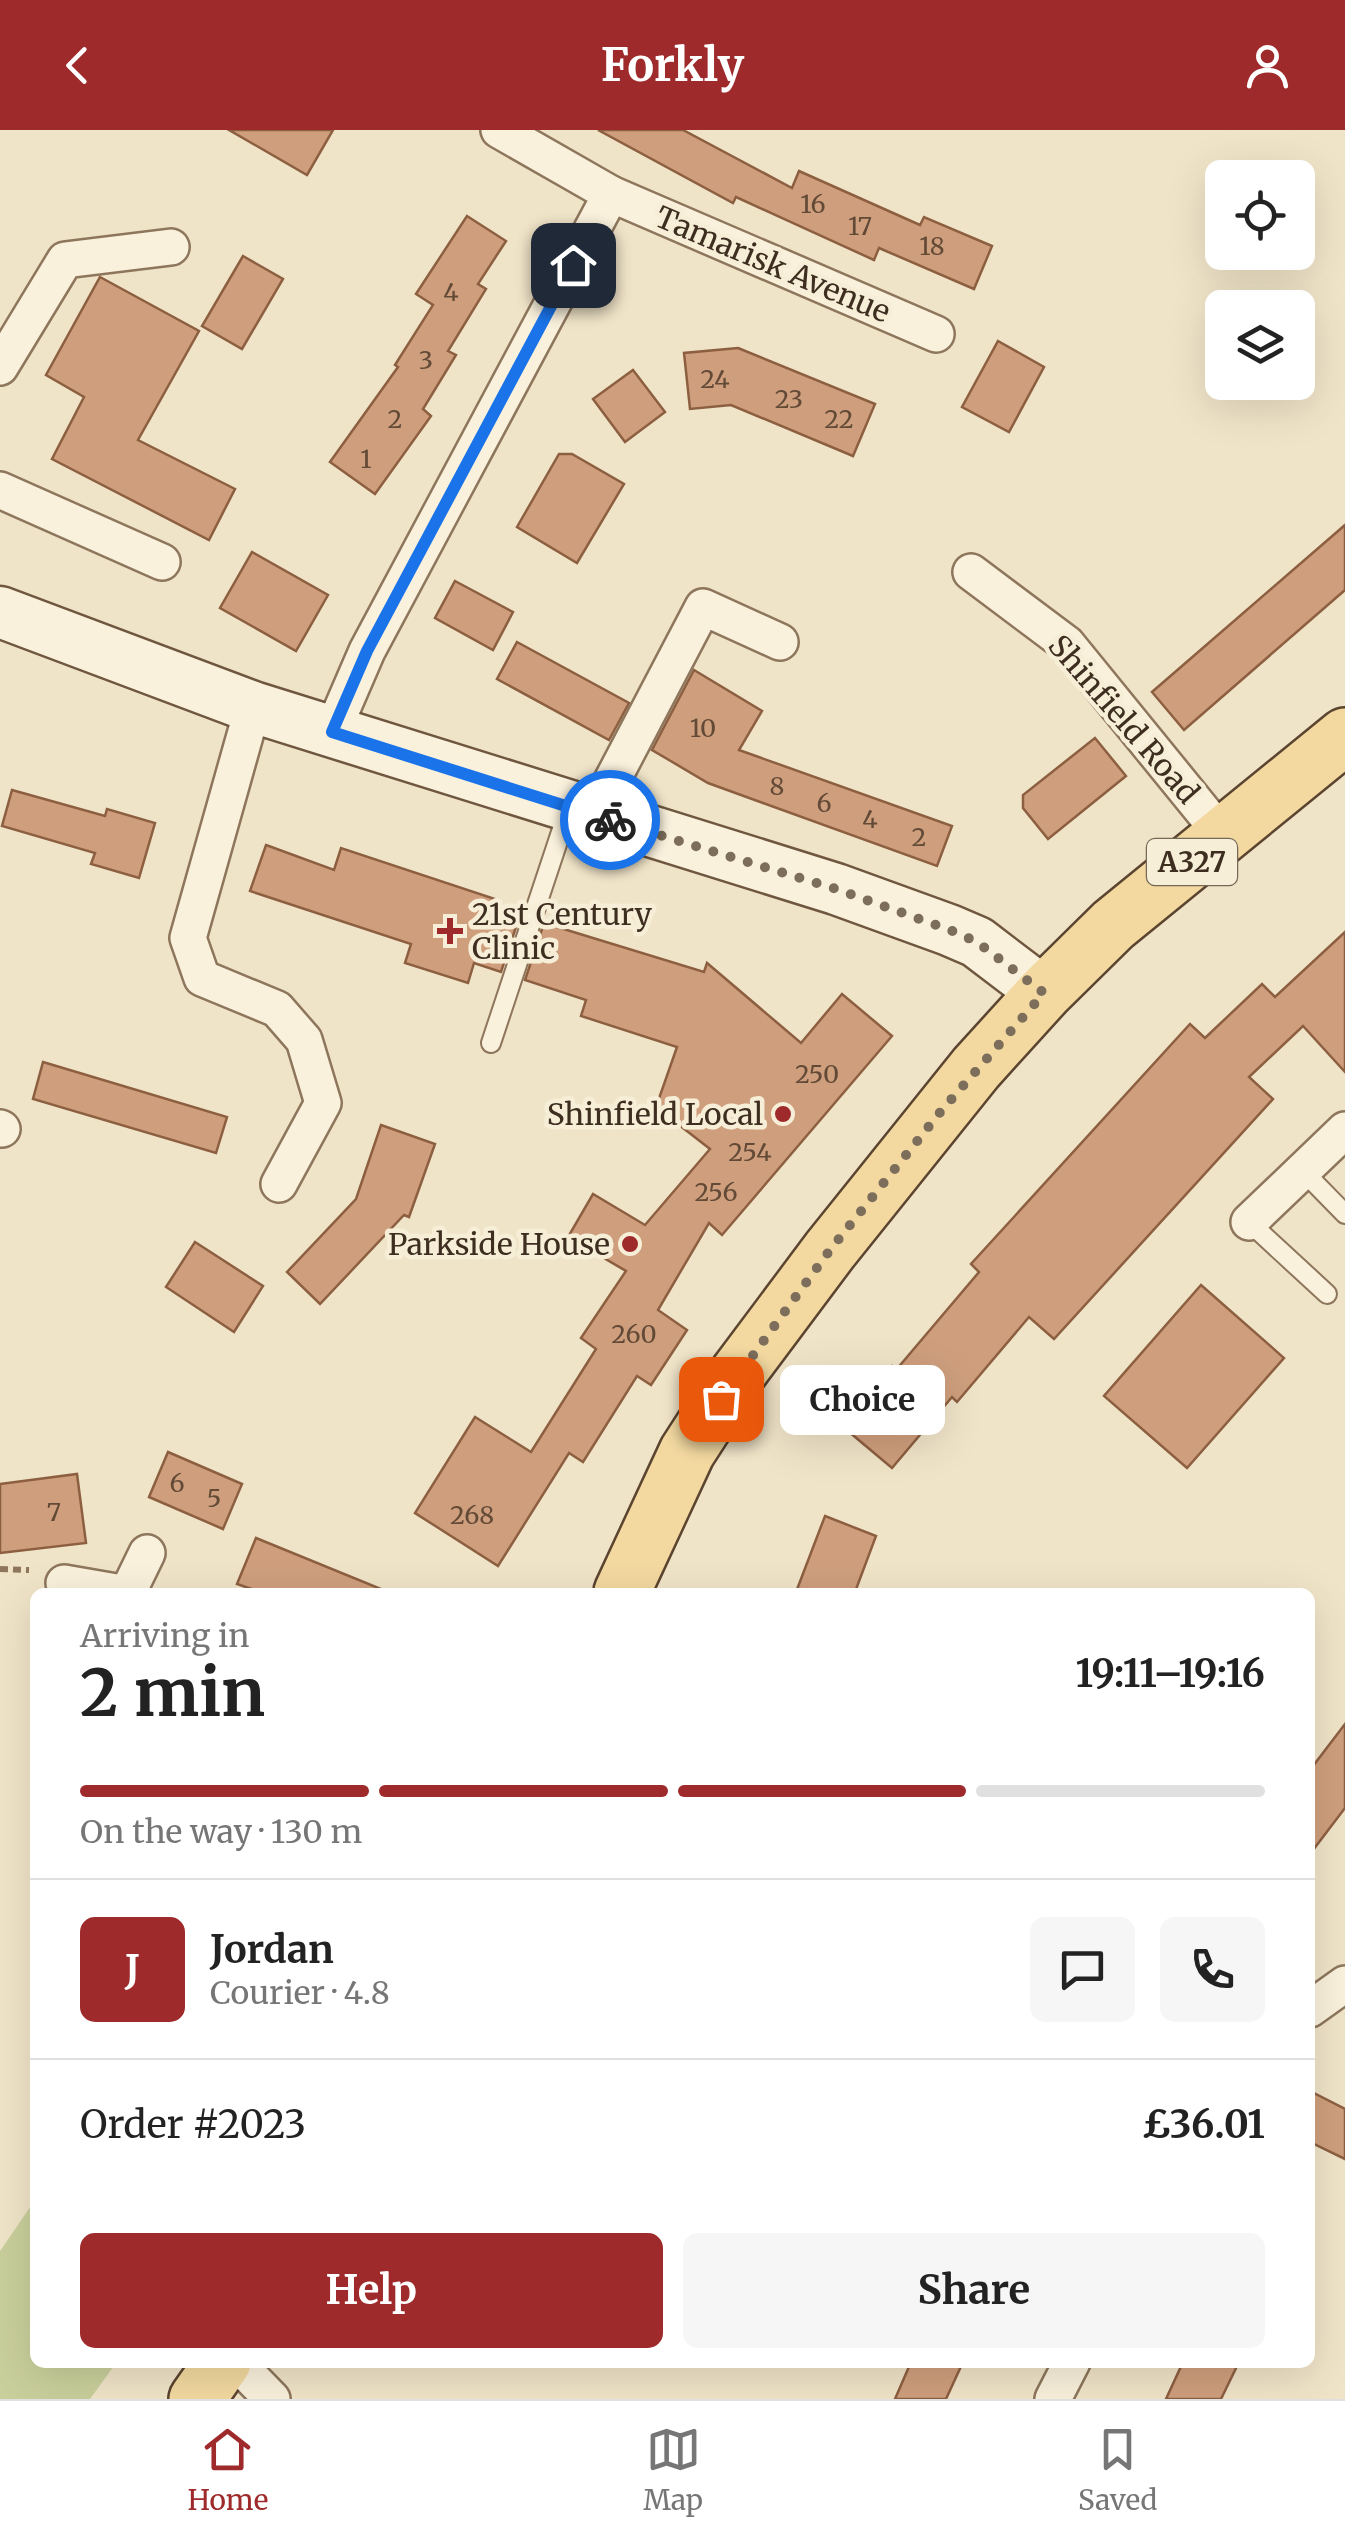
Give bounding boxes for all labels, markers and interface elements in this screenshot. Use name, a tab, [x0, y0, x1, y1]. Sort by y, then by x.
text: Forkly	[601, 37, 744, 93]
icon: back	[50, 38, 105, 93]
icon: person	[1240, 38, 1295, 93]
map controls	[1205, 160, 1315, 400]
button: locate	[1205, 160, 1315, 270]
house number: 16	[800, 188, 826, 220]
street label: Tamarisk Avenue	[650, 197, 896, 331]
house number: 17	[848, 210, 872, 242]
pin	[531, 223, 616, 308]
house number: 18	[919, 230, 945, 262]
icon: home	[546, 238, 601, 293]
house number: 4	[443, 276, 459, 308]
button: layers	[1205, 290, 1315, 400]
house number: 3	[419, 344, 433, 376]
house number: 24	[700, 363, 730, 395]
house number: 23	[775, 383, 803, 415]
house number: 2	[388, 403, 402, 435]
house number: 22	[824, 403, 854, 435]
house number: 1	[360, 443, 372, 475]
street label: Shinfield Road	[1040, 627, 1208, 811]
house number: 10	[690, 712, 716, 744]
courier	[560, 770, 660, 870]
house number: 8	[770, 770, 784, 802]
house number: 6	[816, 787, 832, 819]
icon: bike	[583, 793, 638, 848]
house number: 4	[862, 803, 878, 835]
house number: 2	[912, 821, 926, 853]
road number: A327	[1147, 839, 1237, 885]
place label: 21st Century Clinic	[472, 895, 652, 967]
marker: 21st Century Clinic	[437, 918, 463, 944]
house number: 250	[795, 1058, 839, 1090]
place label: Shinfield Local	[547, 1095, 763, 1133]
marker: Shinfield Local	[772, 1103, 794, 1125]
house number: 254	[728, 1136, 772, 1168]
house number: 256	[694, 1176, 738, 1208]
place label: Parkside House	[388, 1225, 610, 1263]
marker: Parkside House	[619, 1233, 641, 1255]
house number: 260	[611, 1318, 657, 1350]
pin	[679, 1357, 764, 1442]
callout: Choice	[781, 1364, 946, 1434]
icon: bag	[694, 1372, 749, 1427]
text: Choice	[810, 1380, 915, 1420]
house number: 6	[169, 1467, 185, 1499]
house number: 5	[207, 1482, 221, 1514]
house number: 7	[47, 1496, 61, 1528]
house number: 268	[450, 1499, 494, 1531]
text: Arriving in	[80, 1616, 249, 1656]
text: 19:11–19:16	[1076, 1650, 1265, 1697]
text: 2 min	[80, 1652, 265, 1734]
text: On the way · 130 m	[80, 1812, 362, 1852]
button: chat	[1030, 1917, 1135, 2022]
button: phone	[1160, 1917, 1265, 2022]
text: Jordan	[210, 1926, 334, 1973]
text: J	[125, 1946, 140, 1993]
text: Courier · 4.8	[210, 1973, 390, 2013]
text: Order #2023	[80, 2101, 306, 2148]
text: £36.01	[1142, 2101, 1265, 2148]
button: Help	[80, 2233, 663, 2348]
button: Share	[683, 2233, 1265, 2348]
tab: Home	[188, 2422, 268, 2518]
tab: Map	[643, 2422, 703, 2518]
tab: Saved	[1078, 2422, 1157, 2518]

